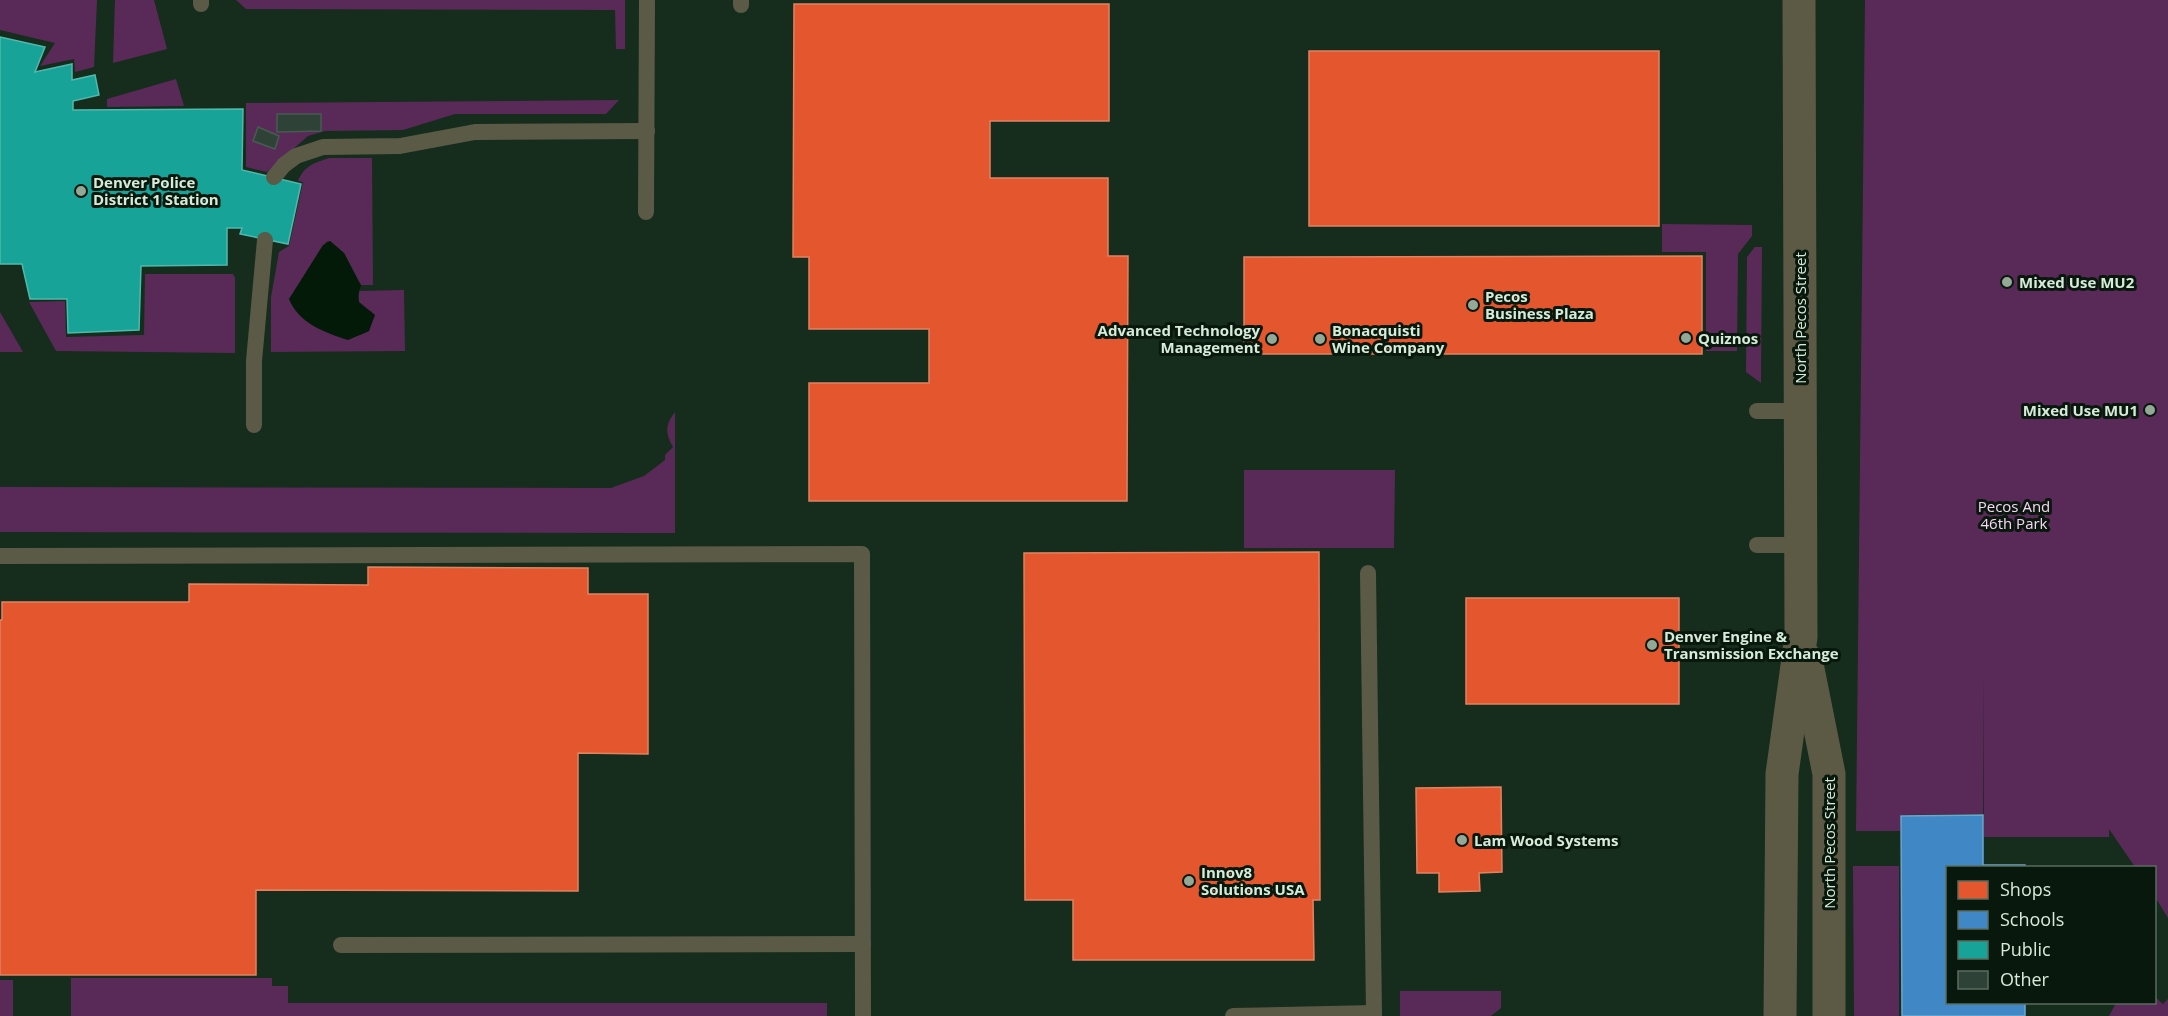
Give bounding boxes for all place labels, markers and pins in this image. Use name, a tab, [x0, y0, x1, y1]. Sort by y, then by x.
place label: Denver Police District 1 Station	[93, 172, 219, 209]
marker: Denver Police District 1 Station	[74, 184, 88, 198]
place label: Mixed Use MU2	[2019, 272, 2135, 292]
marker: Mixed Use MU2	[2000, 275, 2014, 289]
place label: Pecos Business Plaza	[1485, 286, 1594, 323]
marker: Pecos Business Plaza	[1466, 298, 1480, 312]
place label: Advanced Technology Management	[1098, 320, 1260, 357]
place label: Bonacquisti Wine Company	[1332, 320, 1445, 357]
place label: Quiznos	[1698, 328, 1758, 348]
marker: Quiznos	[1679, 331, 1693, 345]
marker: Advanced Technology Management	[1265, 332, 1279, 346]
marker: Bonacquisti Wine Company	[1313, 332, 1327, 346]
place label: Mixed Use MU1	[2023, 400, 2138, 420]
marker: Mixed Use MU1	[2143, 403, 2157, 417]
place label: Denver Engine & Transmission Exchange	[1664, 626, 1839, 663]
marker: Denver Engine & Transmission Exchange	[1645, 638, 1659, 652]
place label: Lam Wood Systems	[1474, 830, 1618, 850]
marker: Lam Wood Systems	[1455, 833, 1469, 847]
place label: Innov8 Solutions USA	[1201, 862, 1305, 899]
marker: Innov8 Solutions USA	[1182, 874, 1196, 888]

